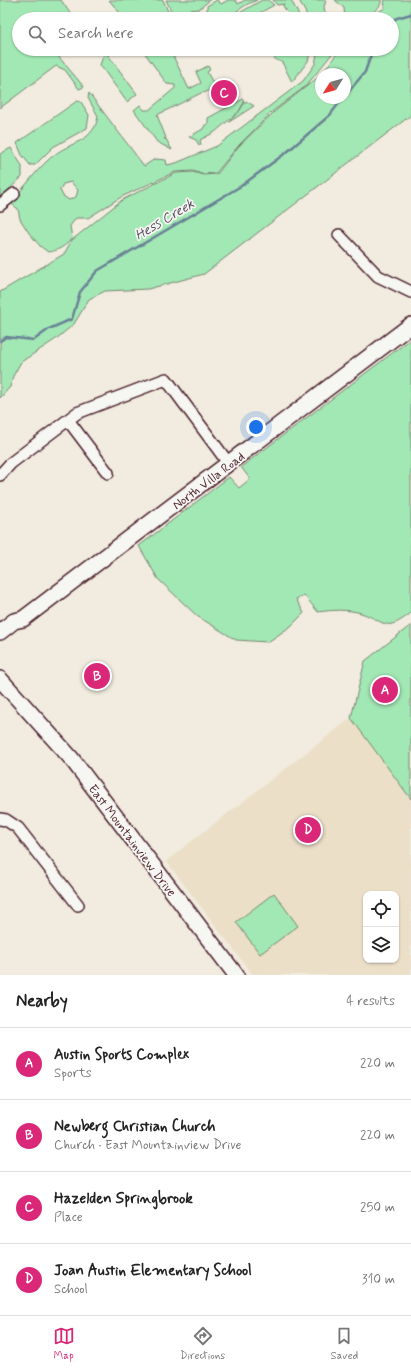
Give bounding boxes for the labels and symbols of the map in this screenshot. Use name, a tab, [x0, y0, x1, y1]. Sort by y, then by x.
north arrow	[315, 68, 351, 104]
pin: C	[211, 78, 237, 108]
water label: Hess Creek	[131, 195, 198, 245]
your location	[246, 417, 266, 437]
street label: North Villa Road	[169, 448, 249, 514]
pin: B	[84, 661, 110, 691]
pin: A	[372, 675, 398, 705]
street label: East Mountainview Drive	[84, 781, 180, 901]
pin: D	[295, 815, 321, 845]

